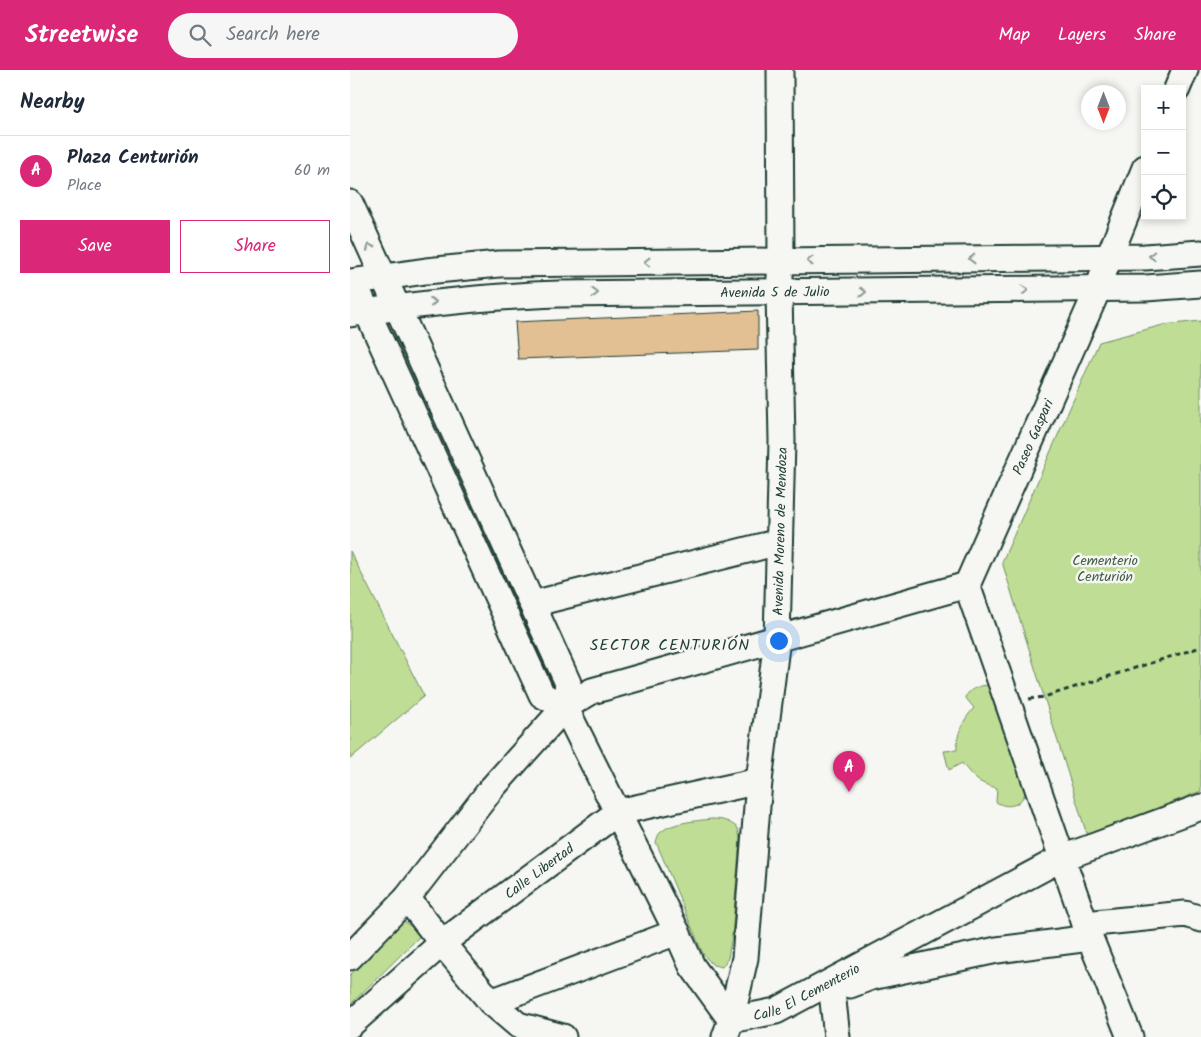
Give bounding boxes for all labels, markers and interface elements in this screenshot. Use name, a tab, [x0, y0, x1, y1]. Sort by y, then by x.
search box	[168, 13, 518, 58]
text: Streetwise	[25, 16, 138, 55]
text: Search here	[226, 20, 320, 50]
icon: search	[186, 21, 214, 49]
text: Map	[999, 21, 1030, 50]
text: Layers	[1058, 21, 1106, 50]
text: Share	[1134, 21, 1176, 50]
north arrow	[1081, 85, 1126, 130]
map controls	[1141, 85, 1186, 220]
button: +	[1141, 85, 1186, 130]
text: Nearby	[20, 86, 85, 119]
button: −	[1141, 130, 1186, 175]
text: Plaza Centurión	[67, 143, 199, 173]
text: A	[31, 158, 41, 183]
text: 60 m	[294, 158, 330, 183]
text: Place	[67, 173, 101, 198]
button: locate	[1141, 175, 1186, 220]
button: Save	[20, 220, 170, 273]
button: Share	[180, 220, 330, 273]
one-way arrow	[366, 243, 376, 252]
one-way arrow	[1148, 251, 1156, 262]
one-way arrow	[968, 254, 976, 264]
one-way arrow	[806, 256, 814, 266]
one-way arrow	[643, 257, 651, 267]
street label: Avenida 5 de Julio	[720, 281, 830, 304]
one-way arrow	[1022, 285, 1029, 295]
one-way arrow	[859, 287, 867, 297]
one-way arrow	[591, 288, 599, 299]
one-way arrow	[429, 297, 437, 308]
street label: Paseo Gaspari	[1007, 395, 1060, 479]
street label: Avenida Moreno de Mendoza	[768, 447, 794, 616]
park label: Cementerio Centurión	[1072, 550, 1138, 588]
your location	[766, 628, 792, 654]
district label: SECTOR CENTURIÓN	[590, 633, 750, 658]
pin: A	[833, 751, 865, 792]
street label: Calle Libertad	[500, 838, 580, 905]
street label: Calle El Cementerio	[751, 958, 864, 1027]

